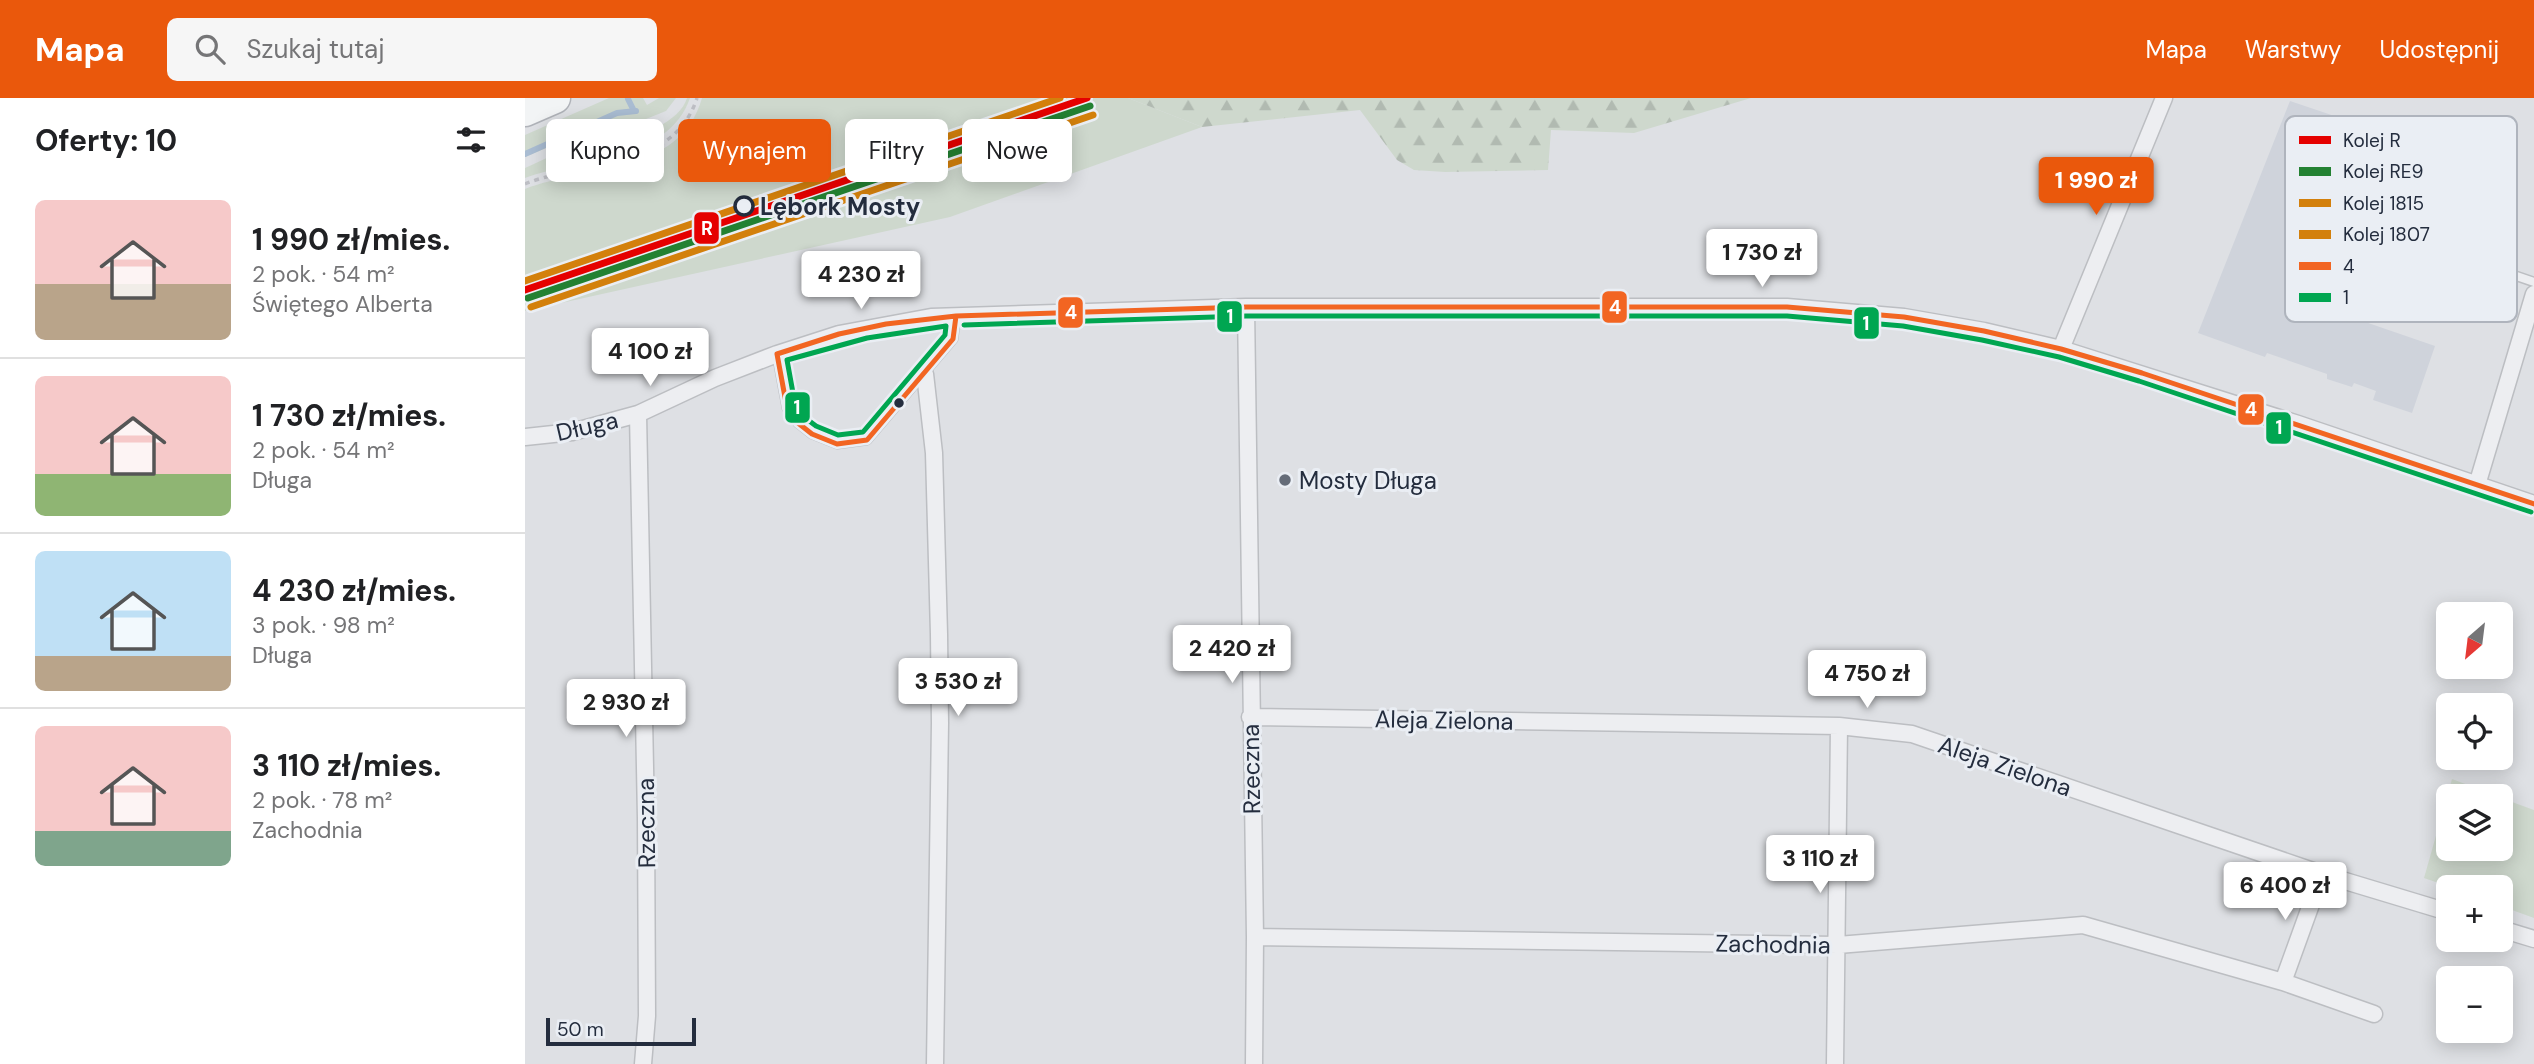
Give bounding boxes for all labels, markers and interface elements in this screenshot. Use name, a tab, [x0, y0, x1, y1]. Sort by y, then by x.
search box	[167, 18, 657, 81]
text: Mapa	[35, 28, 125, 71]
icon: search	[191, 30, 229, 68]
text: Szukaj tutaj	[247, 32, 385, 66]
text: Mapa	[2145, 34, 2207, 65]
text: Warstwy	[2245, 34, 2341, 65]
text: Udostępnij	[2379, 34, 2499, 65]
legend	[2285, 116, 2517, 322]
chip: Kupno	[546, 119, 664, 182]
chip: Wynajem	[678, 119, 831, 182]
chip: Filtry	[845, 119, 948, 182]
chip: Nowe	[962, 119, 1072, 182]
text: Oferty: 10	[35, 121, 177, 160]
icon: filters	[452, 121, 490, 159]
text: Kolej R	[2343, 128, 2401, 153]
pin: 1 990 zł	[2024, 158, 2168, 217]
text: Kolej RE9	[2343, 159, 2423, 184]
text: 1 990 zł	[2055, 165, 2137, 195]
place label: Lębork Mosty	[760, 191, 921, 222]
text: Kolej 1815	[2343, 191, 2424, 216]
marker: Lębork Mosty	[734, 196, 754, 216]
line badge: R	[693, 211, 720, 245]
text: R	[701, 216, 713, 241]
text: 1 990 zł/mies.	[252, 220, 450, 259]
text: Kolej 1807	[2343, 222, 2430, 247]
icon: home	[91, 228, 175, 312]
pin: 1 730 zł	[1690, 230, 1834, 289]
text: 1 730 zł	[1722, 237, 1802, 267]
pin: 4 230 zł	[789, 252, 933, 311]
text: 4	[2343, 254, 2355, 279]
text: 2 pok. · 54 m²	[252, 259, 395, 289]
text: 4 230 zł	[817, 259, 905, 289]
text: 1	[2343, 285, 2349, 310]
text: Świętego Alberta	[252, 289, 433, 319]
line badge: 4	[1601, 290, 1628, 324]
text: 4	[1609, 295, 1621, 320]
line badge: 4	[1057, 296, 1084, 329]
text: 4	[1065, 300, 1077, 325]
line badge: 1	[1216, 300, 1243, 333]
text: 1	[1227, 304, 1233, 329]
line badge: 1	[1853, 306, 1880, 340]
text: 1	[1863, 311, 1869, 336]
pin: 4 100 zł	[578, 328, 722, 388]
text: 4 100 zł	[608, 336, 692, 366]
line badge: 1	[784, 391, 811, 424]
line badge: 4	[2237, 393, 2265, 426]
text: 1	[794, 395, 800, 420]
text: 1 730 zł/mies.	[252, 396, 446, 435]
unlabelled marker	[892, 396, 906, 410]
text: 4	[2245, 397, 2257, 422]
icon: home	[91, 404, 175, 488]
street label: Długa	[553, 404, 621, 448]
line badge: 1	[2265, 411, 2292, 445]
text: 1	[2276, 415, 2282, 440]
text: 2 pok. · 54 m²	[252, 435, 395, 465]
text: Długa	[252, 465, 312, 495]
place label: Mosty Długa	[1299, 465, 1437, 496]
marker: Mosty Długa	[1277, 472, 1293, 488]
text: 4 230 zł/mies.	[252, 571, 456, 610]
icon: home	[91, 579, 175, 663]
north arrow	[2436, 602, 2513, 679]
map controls	[2436, 602, 2513, 1043]
text: 3 pok. · 98 m²	[252, 610, 395, 640]
pin: 2 420 zł	[1160, 626, 1304, 685]
text: 2 420 zł	[1189, 633, 1275, 663]
text: Długa	[252, 640, 312, 670]
pin: 4 750 zł	[1795, 650, 1939, 710]
pin: 3 530 zł	[886, 658, 1030, 718]
text: 4 750 zł	[1824, 658, 1910, 688]
text: 3 530 zł	[914, 666, 1002, 696]
pin: 2 930 zł	[554, 680, 698, 739]
text: 2 930 zł	[583, 687, 669, 717]
button: locate	[2436, 693, 2513, 770]
street label: Aleja Zielona	[1374, 703, 1514, 737]
street label: Rzeczna	[1235, 724, 1267, 814]
street label: Aleja Zielona	[1934, 729, 2076, 803]
text: 3 110 zł/mies.	[252, 746, 441, 785]
icon: home	[91, 754, 175, 838]
street label: Rzeczna	[630, 778, 662, 868]
button: layers	[2436, 784, 2513, 861]
text: 2 pok. · 78 m²	[252, 785, 392, 815]
text: Zachodnia	[252, 815, 363, 845]
pin: 3 110 zł	[1748, 836, 1892, 895]
text: 3 110 zł	[1782, 843, 1858, 873]
pin: 6 400 zł	[2213, 862, 2357, 922]
text: 6 400 zł	[2240, 870, 2330, 900]
button: +	[2436, 875, 2513, 952]
street label: Zachodnia	[1715, 927, 1831, 961]
button: −	[2436, 966, 2513, 1043]
scale bar	[546, 1015, 697, 1047]
text: 50 m	[557, 1017, 604, 1042]

